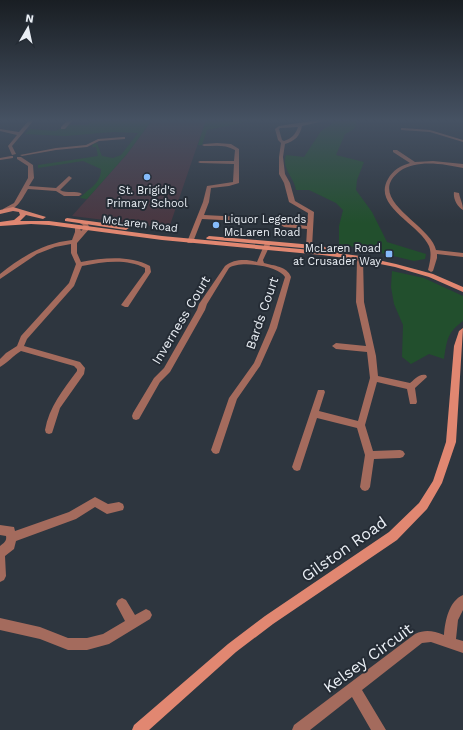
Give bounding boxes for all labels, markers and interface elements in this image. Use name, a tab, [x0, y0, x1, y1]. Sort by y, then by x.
north arrow	[8, 8, 48, 48]
text: N	[24, 12, 35, 26]
marker: St. Brigid's Primary School	[142, 172, 152, 182]
place label: St. Brigid's Primary School	[106, 184, 188, 210]
street label: McLaren Road	[101, 213, 179, 235]
place label: Liquor Legends McLaren Road	[224, 213, 306, 239]
marker: Liquor Legends McLaren Road	[211, 220, 221, 230]
place label: McLaren Road at Crusader Way	[293, 242, 381, 268]
marker: McLaren Road at Crusader Way	[384, 249, 394, 259]
street label: Inverness Court	[149, 273, 213, 367]
street label: Bards Court	[243, 274, 282, 351]
street label: Gilston Road	[298, 513, 390, 585]
street label: Kelsey Circuit	[320, 619, 417, 697]

